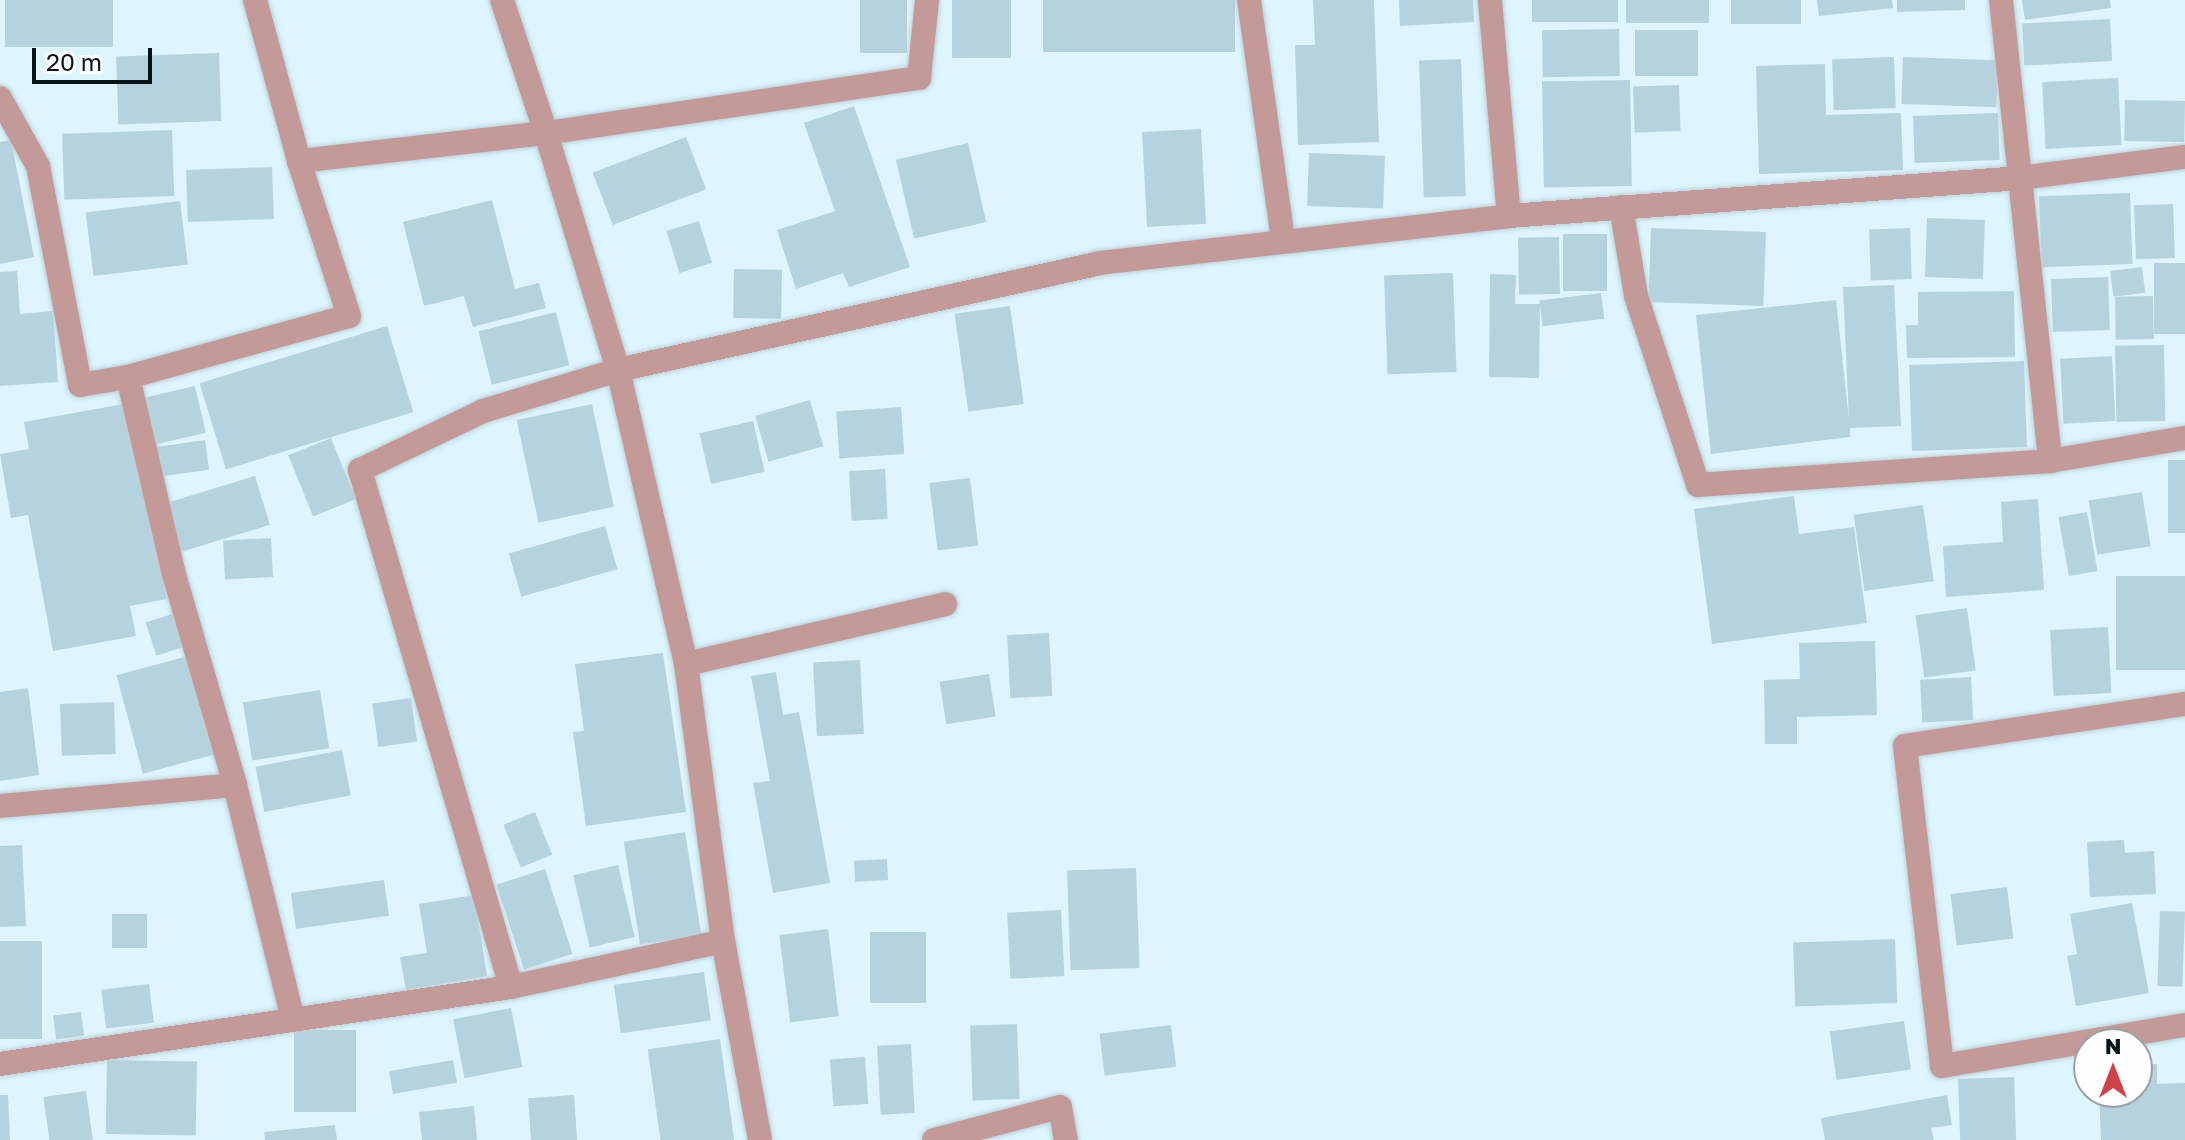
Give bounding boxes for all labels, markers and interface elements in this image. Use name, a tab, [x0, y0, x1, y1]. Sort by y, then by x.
scale bar	[36, 32, 156, 82]
text: 20 m	[46, 47, 102, 76]
north arrow	[2073, 1028, 2153, 1108]
text: N	[2105, 1032, 2121, 1059]

